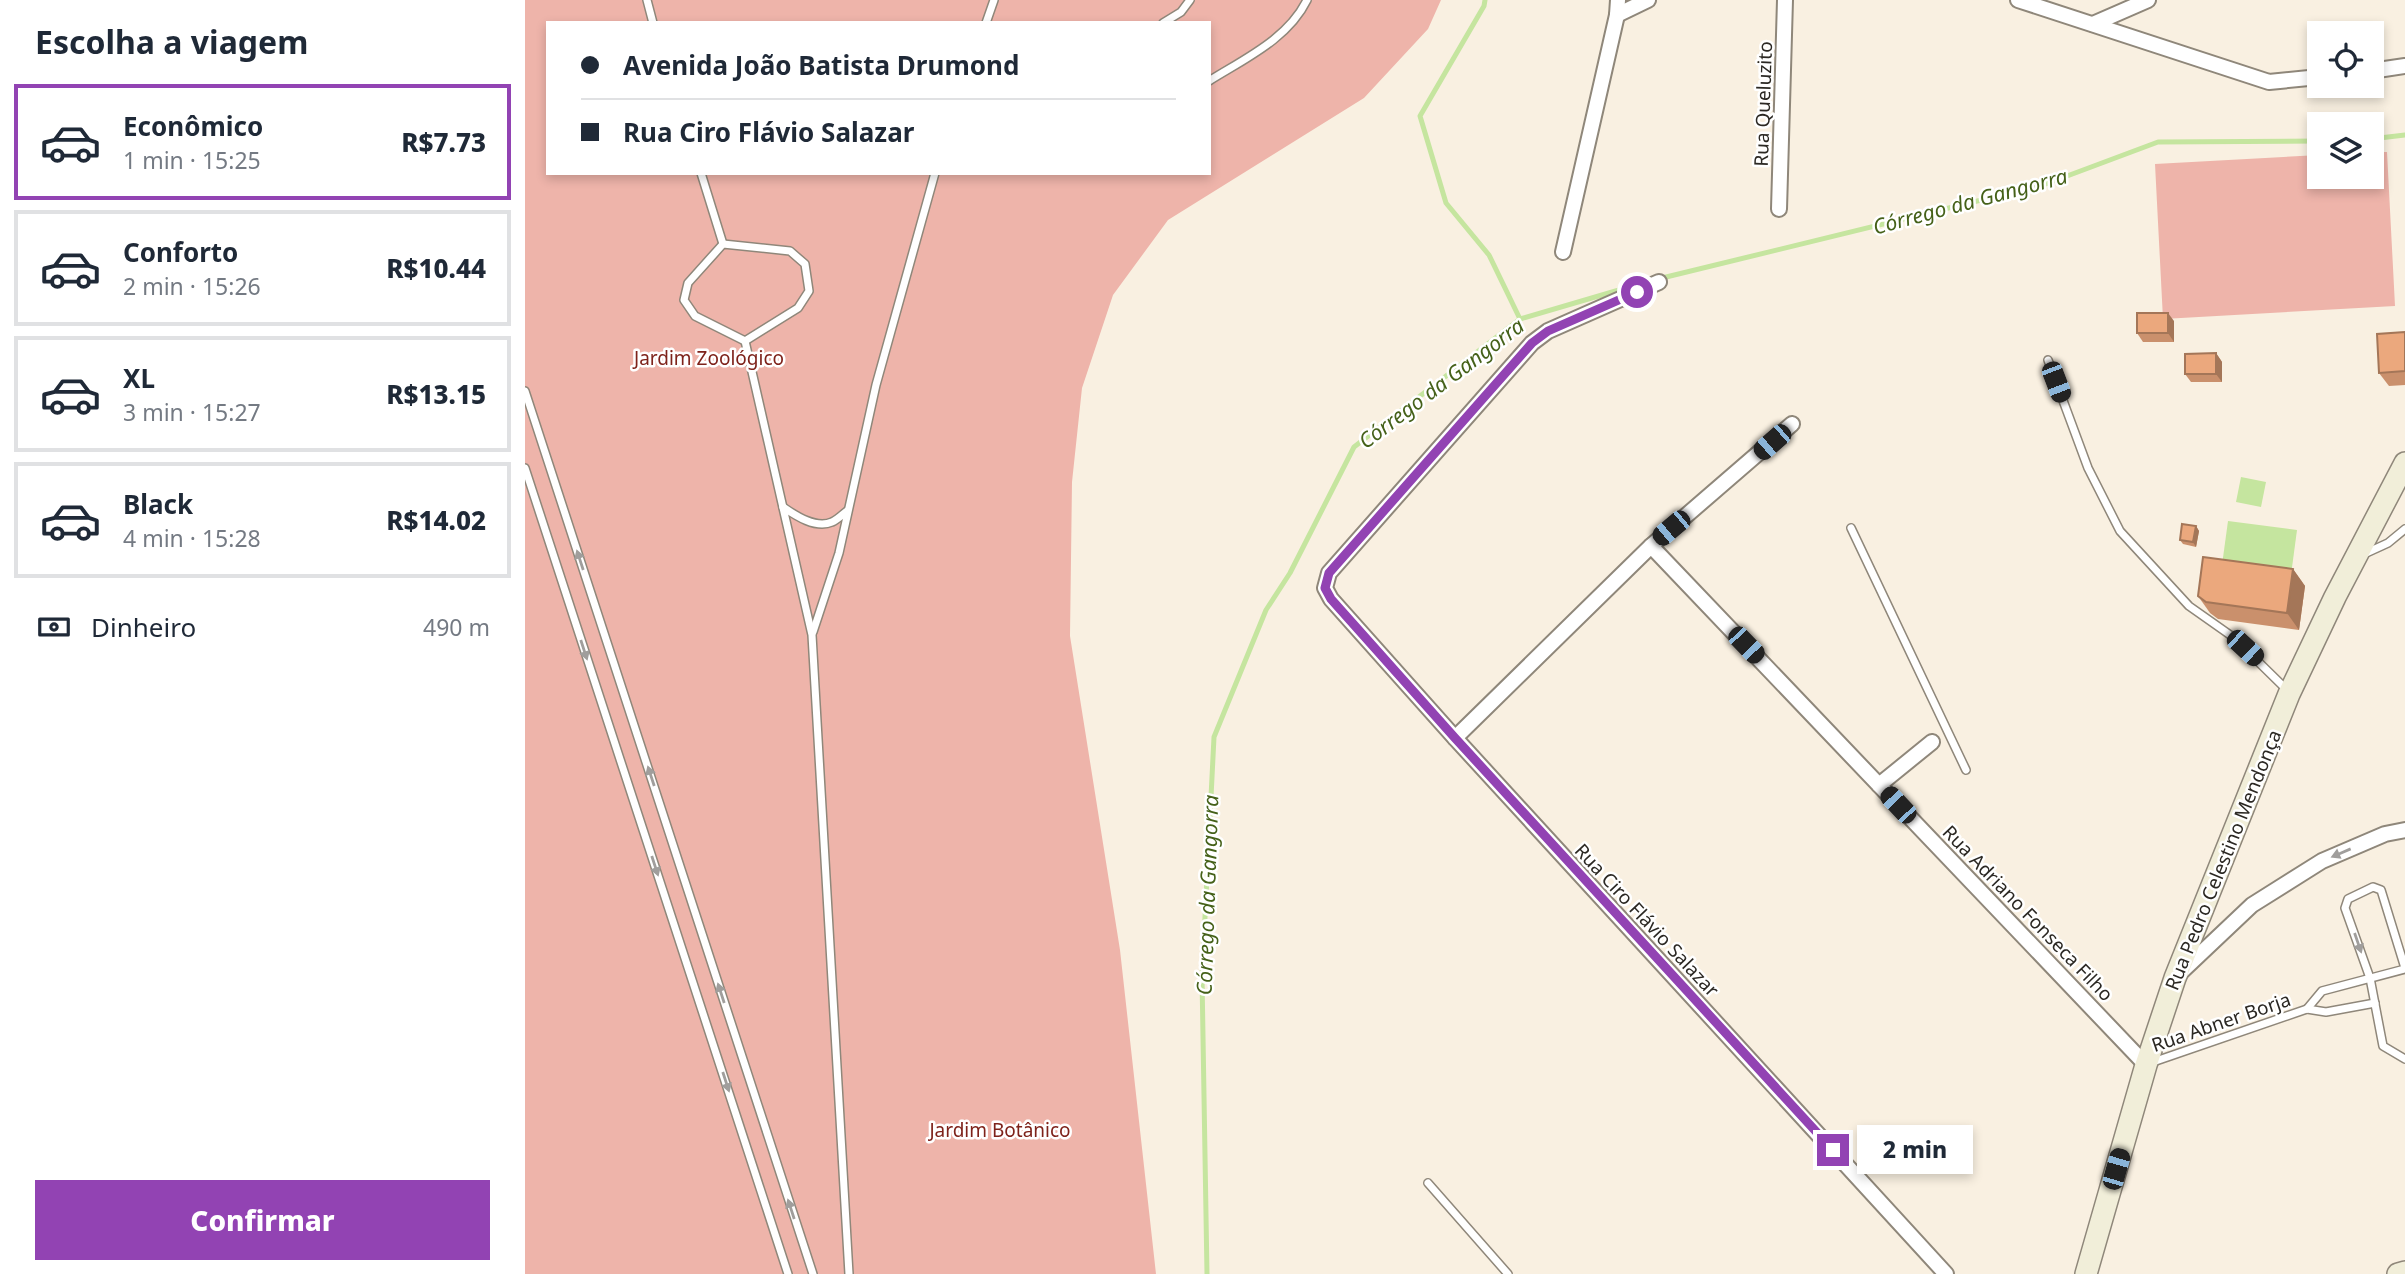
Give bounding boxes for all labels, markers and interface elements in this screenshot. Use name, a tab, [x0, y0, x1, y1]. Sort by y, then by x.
text: Escolha a viagem	[35, 20, 308, 63]
map controls	[2307, 21, 2384, 189]
button: locate	[2307, 21, 2384, 98]
street label: Rua Queluzito	[1748, 41, 1778, 167]
text: Avenida João Batista Drumond	[623, 47, 1019, 83]
text: Econômico	[123, 108, 263, 144]
icon: car	[39, 111, 102, 174]
button: layers	[2307, 112, 2384, 189]
text: Rua Ciro Flávio Salazar	[623, 114, 914, 150]
text: R$7.73	[401, 124, 486, 160]
text: 1 min · 15:25	[123, 144, 261, 176]
water label: Córrego da Gangorra	[1870, 162, 2070, 240]
text: Conforto	[123, 234, 238, 270]
icon: car	[39, 237, 102, 300]
text: R$10.44	[386, 250, 486, 286]
text: 2 min · 15:26	[123, 270, 261, 302]
route start	[1621, 276, 1653, 308]
water label: Córrego da Gangorra	[1353, 311, 1530, 454]
park label: Jardim Zoológico	[632, 345, 784, 371]
car	[2039, 359, 2074, 405]
text: XL	[123, 360, 155, 396]
icon: car	[39, 363, 102, 426]
text: R$13.15	[386, 376, 486, 412]
text: 3 min · 15:27	[123, 396, 261, 428]
car	[1750, 420, 1795, 464]
text: Black	[123, 486, 193, 522]
icon: car	[39, 489, 102, 552]
text: R$14.02	[386, 502, 486, 538]
car	[1649, 506, 1694, 550]
text: 4 min · 15:28	[123, 522, 261, 554]
one-way arrow	[574, 550, 585, 571]
icon: cash	[35, 608, 73, 646]
text: Dinheiro	[91, 609, 196, 645]
text: 490 m	[423, 611, 490, 643]
car	[1724, 623, 1769, 667]
car	[2223, 626, 2268, 670]
one-way arrow	[579, 639, 590, 660]
street label: Rua Pedro Celestino Mendonça	[2159, 726, 2287, 994]
one-way arrow	[645, 766, 655, 787]
car	[1876, 782, 1921, 828]
water label: Córrego da Gangorra	[1190, 794, 1224, 996]
street label: Rua Adriano Fonseca Filho	[1937, 819, 2119, 1007]
street label: Rua Ciro Flávio Salazar	[1569, 838, 1725, 1002]
one-way arrow	[2331, 847, 2351, 859]
one-way arrow	[650, 856, 661, 877]
one-way arrow	[2353, 933, 2364, 954]
one-way arrow	[715, 982, 726, 1003]
street label: Rua Abner Borja	[2148, 986, 2294, 1058]
one-way arrow	[721, 1072, 732, 1093]
park label: Jardim Botânico	[927, 1117, 1071, 1143]
callout: 2 min	[1857, 1126, 1973, 1174]
text: 2 min	[1883, 1133, 1947, 1165]
route end	[1817, 1134, 1849, 1166]
car	[2101, 1146, 2132, 1192]
button: Confirmar	[35, 1180, 490, 1260]
one-way arrow	[786, 1198, 796, 1219]

